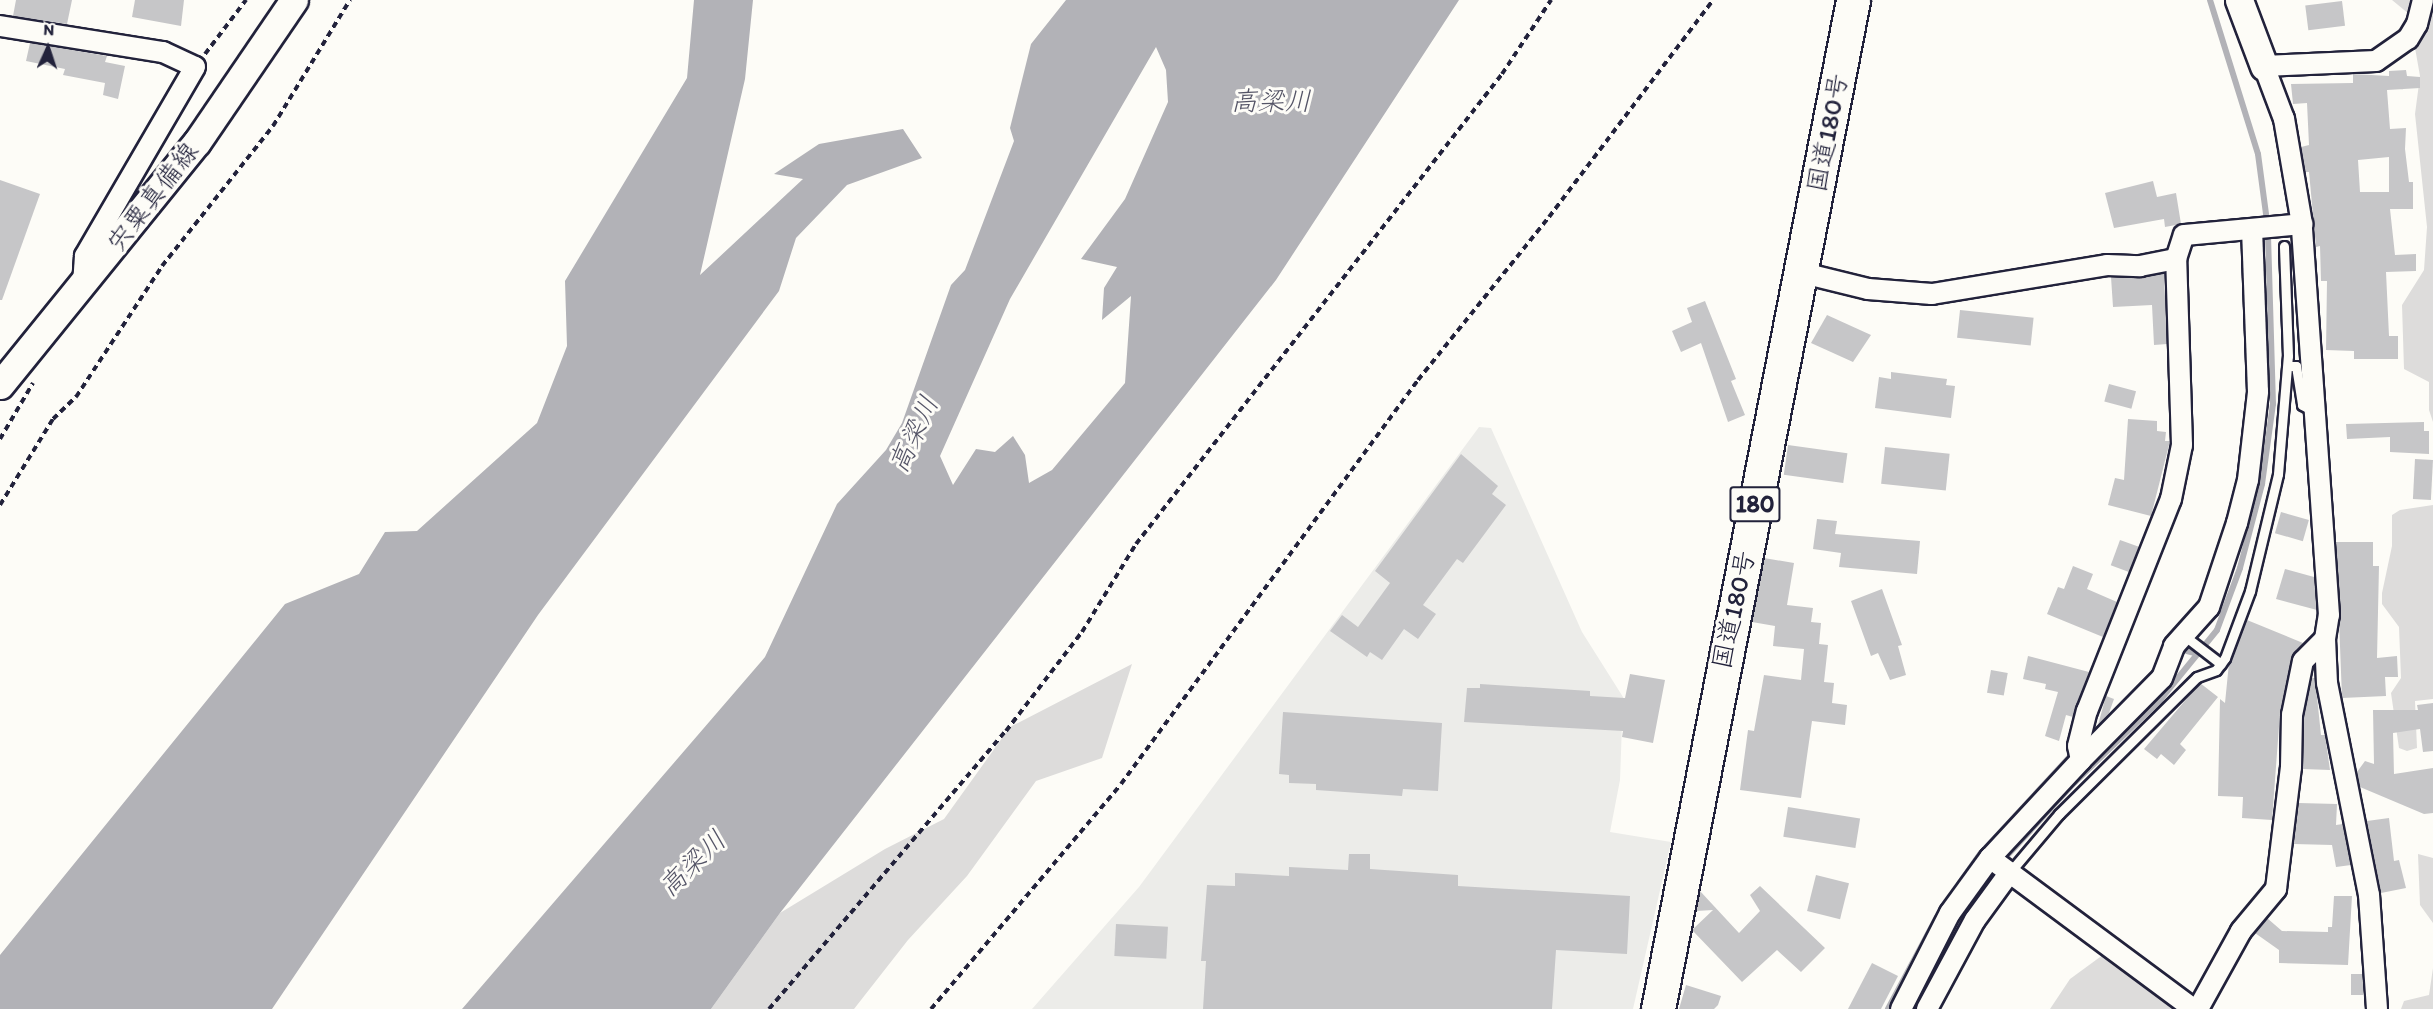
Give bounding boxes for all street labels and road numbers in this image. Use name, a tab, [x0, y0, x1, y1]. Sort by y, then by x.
street label: 国道180号	[1801, 71, 1855, 195]
street label: 宍粟真備線	[101, 136, 205, 258]
road number: 180	[1728, 483, 1782, 525]
street label: 国道180号	[1706, 548, 1762, 672]

